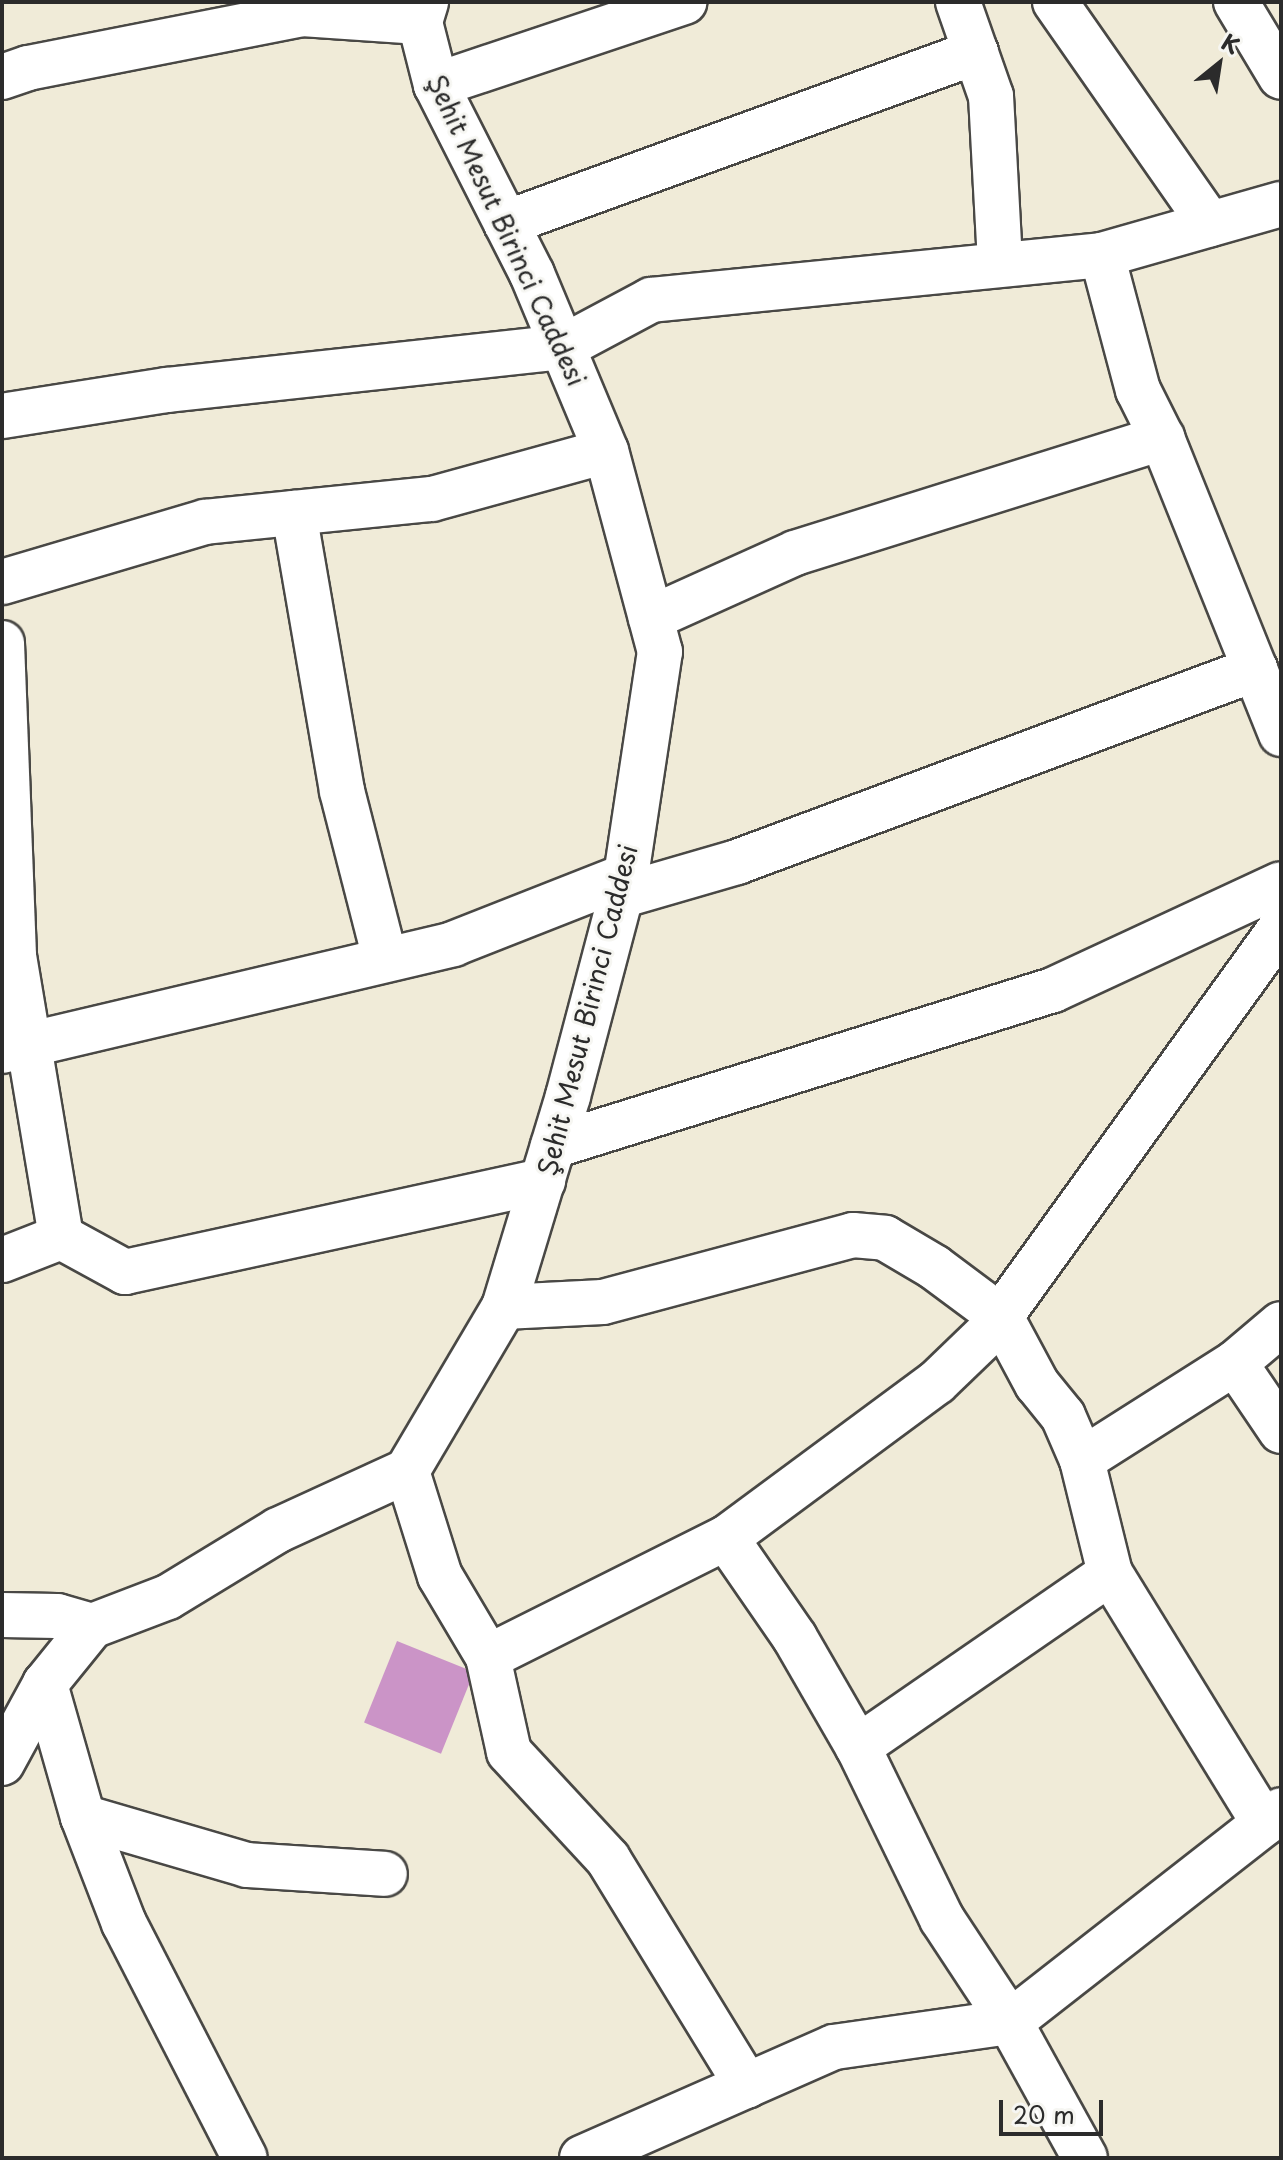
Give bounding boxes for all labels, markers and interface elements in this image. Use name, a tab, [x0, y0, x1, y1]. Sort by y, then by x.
north arrow	[1179, 24, 1259, 104]
text: K	[1216, 24, 1246, 61]
street label: Şehit Mesut Birinci Caddesi	[420, 68, 594, 392]
street label: Şehit Mesut Birinci Caddesi	[530, 840, 644, 1180]
scale bar	[1003, 2084, 1107, 2134]
text: 20 m	[1013, 2096, 1075, 2132]

